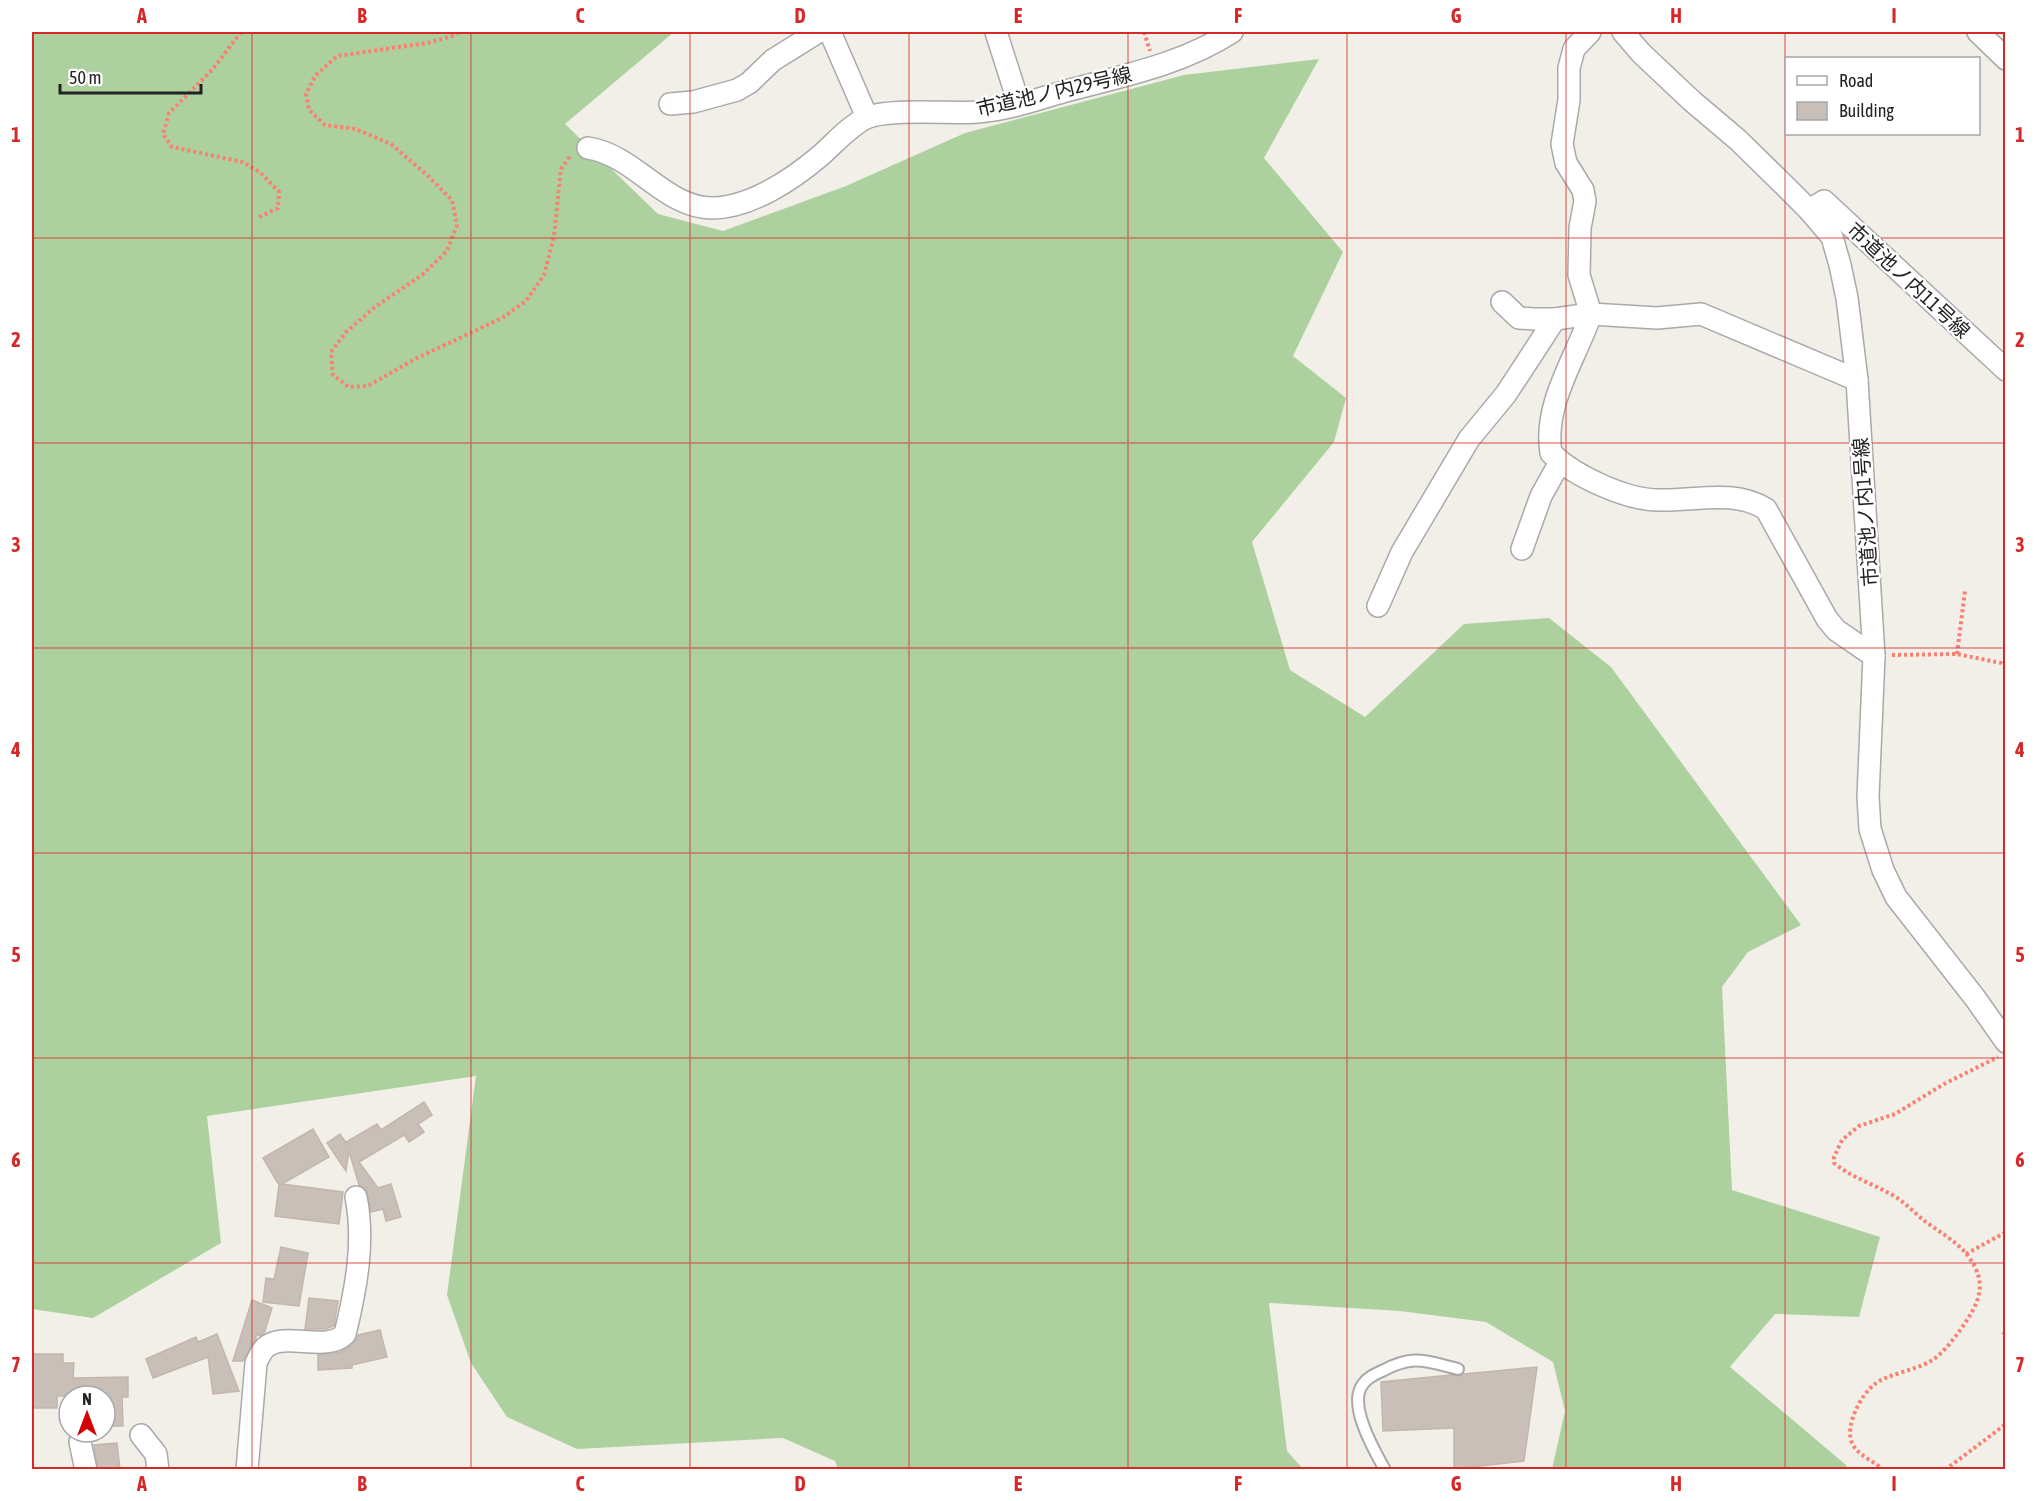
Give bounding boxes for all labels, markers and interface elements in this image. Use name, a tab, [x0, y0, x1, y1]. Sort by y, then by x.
text: A	[136, 4, 147, 27]
text: B	[357, 4, 367, 27]
text: C	[576, 4, 585, 27]
text: D	[794, 4, 806, 27]
text: E	[1014, 4, 1023, 27]
text: F	[1234, 4, 1242, 27]
text: G	[1451, 4, 1462, 27]
text: H	[1670, 4, 1682, 27]
text: I	[1891, 4, 1897, 27]
scale bar	[60, 57, 201, 95]
legend	[1785, 57, 1980, 135]
street label: 市道池ノ内29号線	[974, 62, 1134, 120]
text: 50 m	[69, 67, 101, 88]
text: Road	[1839, 70, 1873, 91]
text: Building	[1839, 100, 1894, 121]
text: 1	[11, 123, 21, 146]
text: 1	[2015, 123, 2025, 146]
street label: 市道池ノ内11号線	[1843, 217, 1975, 343]
text: 2	[11, 328, 21, 351]
text: 2	[2015, 328, 2025, 351]
street label: 市道池ノ内1号線	[1848, 437, 1882, 587]
text: 3	[11, 533, 21, 556]
text: 3	[2015, 533, 2025, 556]
text: 4	[10, 738, 21, 761]
text: 4	[2014, 738, 2025, 761]
text: 5	[11, 943, 21, 966]
text: 5	[2015, 943, 2025, 966]
text: 6	[11, 1148, 21, 1171]
text: 6	[2015, 1148, 2025, 1171]
text: 7	[11, 1353, 21, 1376]
text: 7	[2015, 1353, 2025, 1376]
north arrow	[57, 1384, 117, 1444]
text: N	[82, 1390, 92, 1408]
text: A	[136, 1472, 147, 1495]
text: B	[357, 1472, 367, 1495]
text: C	[576, 1472, 585, 1495]
text: D	[794, 1472, 806, 1495]
text: E	[1014, 1472, 1023, 1495]
text: F	[1234, 1472, 1242, 1495]
text: G	[1451, 1472, 1462, 1495]
text: H	[1670, 1472, 1682, 1495]
text: I	[1891, 1472, 1897, 1495]

